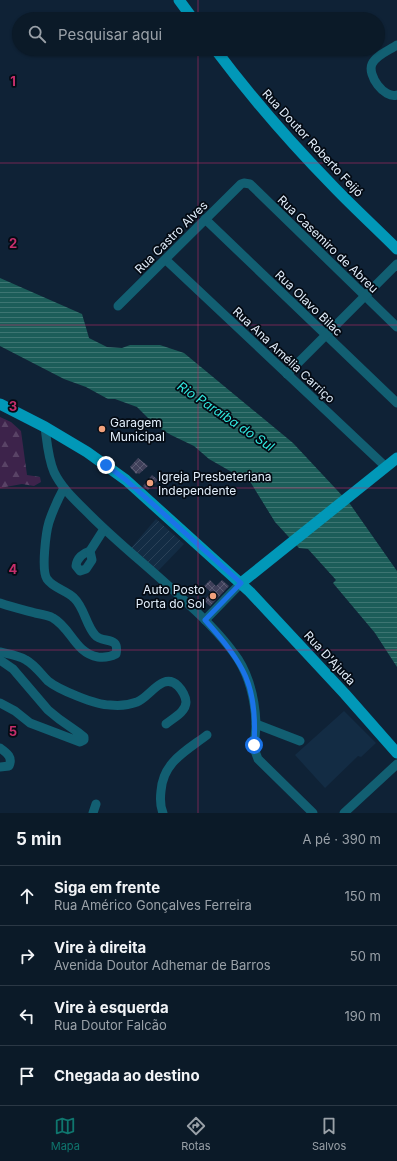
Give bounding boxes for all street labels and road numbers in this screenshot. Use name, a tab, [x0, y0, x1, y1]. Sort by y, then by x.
street label: Rua Doutor Roberto Feijó	[259, 86, 367, 200]
street label: Rua Casemiro de Abreu	[275, 192, 381, 296]
street label: Rua Castro Alves	[132, 198, 210, 276]
street label: Rua Olavo Bilac	[272, 267, 346, 339]
street label: Rua Ana Amélia Carriço	[230, 304, 338, 406]
street label: Rua D'Ajuda	[301, 628, 359, 688]

